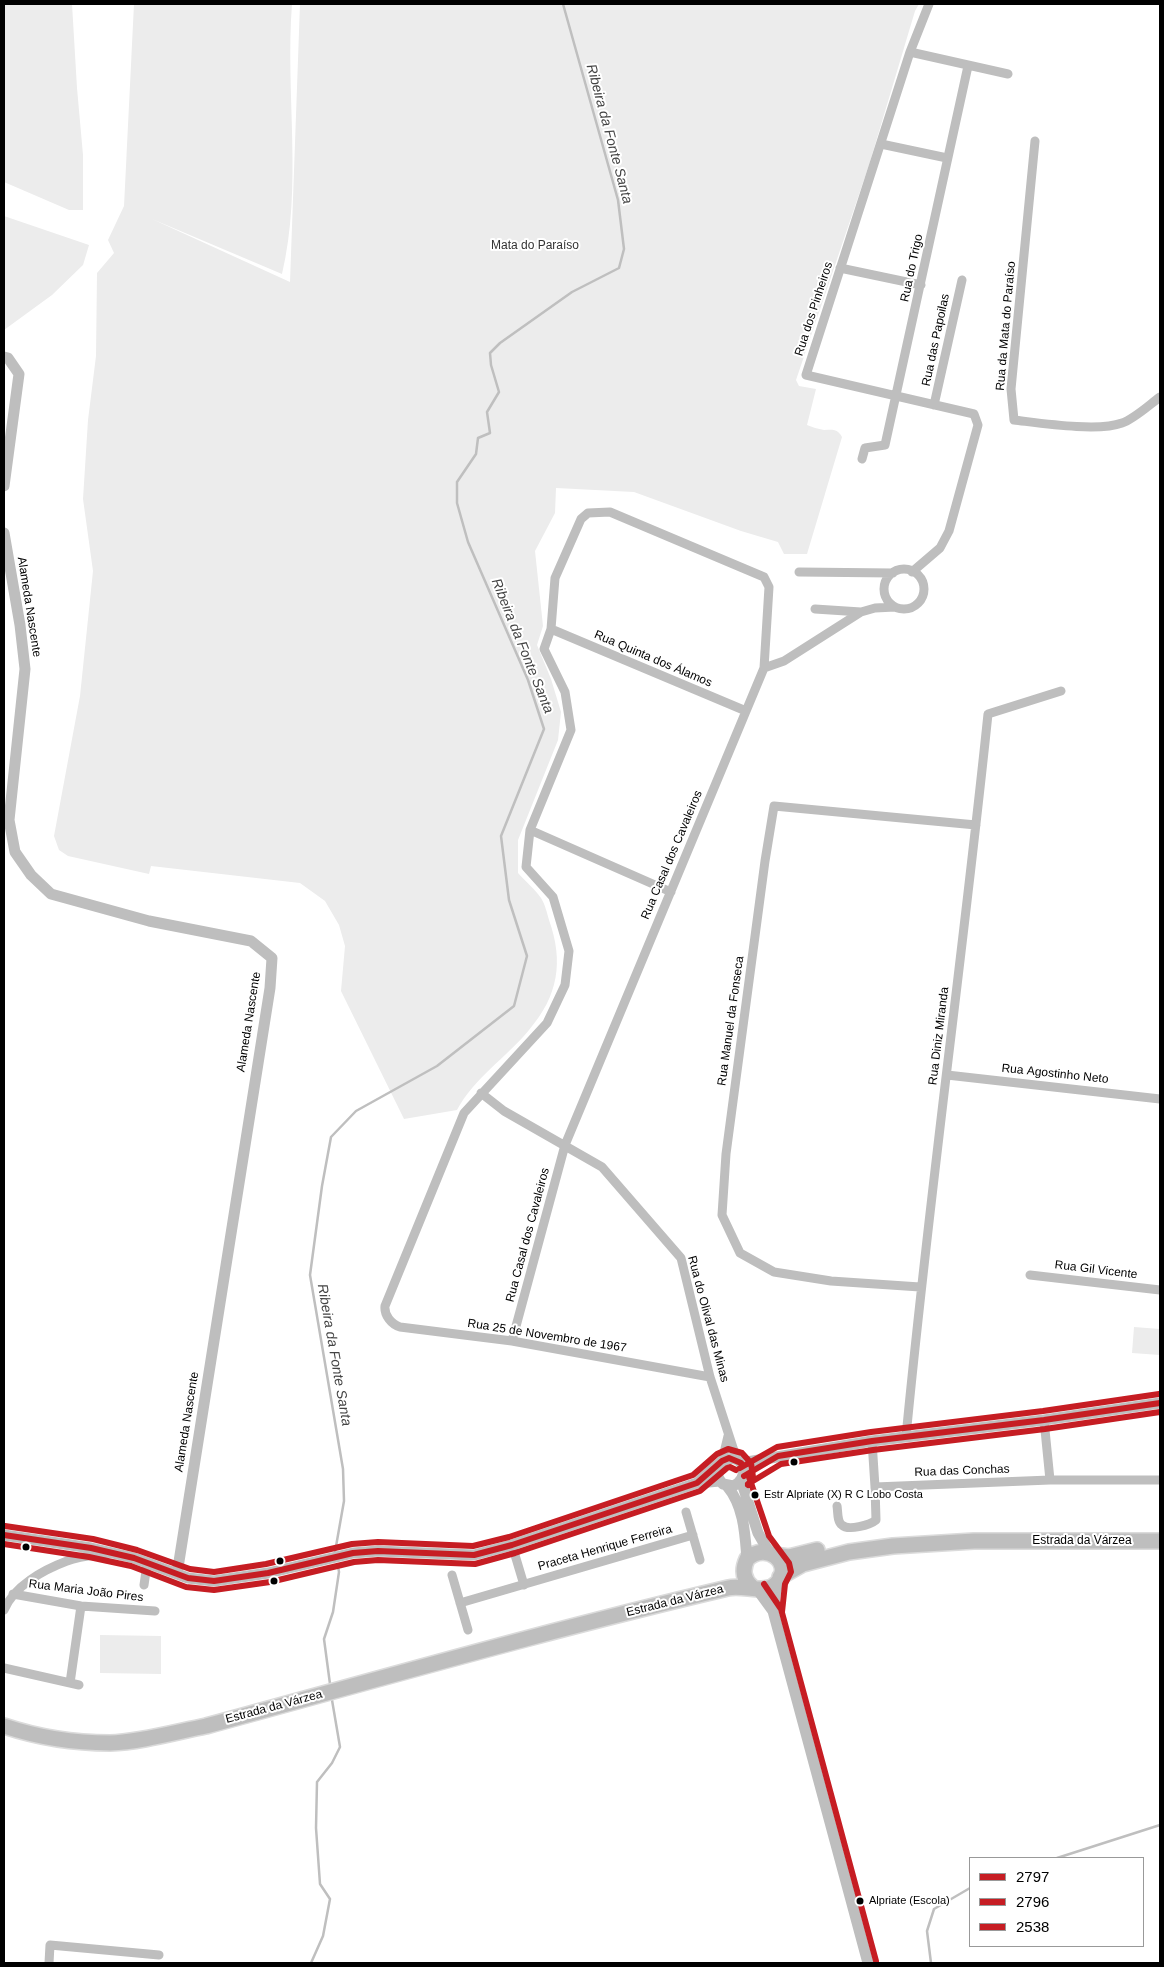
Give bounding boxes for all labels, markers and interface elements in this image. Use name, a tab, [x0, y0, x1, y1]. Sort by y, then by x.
water label: Ribeira da Fonte Santa	[582, 62, 636, 206]
street label: Rua do Trigo	[898, 233, 926, 303]
park label: Mata do Paraíso	[491, 239, 579, 253]
street label: Rua dos Pinheiros	[792, 260, 836, 358]
street label: Rua da Mata do Paraíso	[993, 261, 1019, 391]
street label: Rua das Papoilas	[919, 293, 953, 387]
street label: Alameda Nascente	[14, 556, 44, 658]
water label: Ribeira da Fonte Santa	[487, 576, 557, 716]
street label: Rua Quinta dos Álamos	[592, 628, 714, 690]
street label: Rua Casal dos Cavaleiros	[638, 788, 706, 922]
street label: Rua Manuel da Fonseca	[715, 955, 747, 1087]
street label: Alameda Nascente	[234, 971, 264, 1073]
street label: Rua Diniz Miranda	[926, 986, 952, 1086]
street label: Rua Agostinho Neto	[1001, 1061, 1109, 1087]
street label: Rua Casal dos Cavaleiros	[503, 1166, 553, 1304]
street label: Rua do Olival das Minas	[684, 1254, 732, 1384]
street label: Rua Gil Vicente	[1054, 1258, 1138, 1282]
water label: Ribeira da Fonte Santa	[313, 1283, 355, 1427]
street label: Rua 25 de Novembro de 1967	[466, 1316, 628, 1356]
street label: Alameda Nascente	[172, 1371, 202, 1473]
unlabelled marker	[789, 1457, 799, 1467]
street label: Rua das Conchas	[914, 1462, 1010, 1480]
place label: Estr Alpriate (X) R C Lobo Costa	[764, 1488, 923, 1502]
marker: Estr Alpriate (X) R C Lobo Costa	[750, 1490, 760, 1500]
street label: Praceta Henrique Ferreira	[536, 1522, 674, 1574]
street label: Estrada da Várzea	[1032, 1534, 1132, 1548]
unlabelled marker	[21, 1542, 31, 1552]
unlabelled marker	[275, 1556, 285, 1566]
unlabelled marker	[269, 1576, 279, 1586]
street label: Rua Maria João Pires	[28, 1577, 144, 1605]
street label: Estrada da Várzea	[625, 1582, 725, 1620]
street label: Estrada da Várzea	[224, 1687, 324, 1727]
legend	[969, 1857, 1144, 1947]
text: 2797	[1016, 1868, 1049, 1885]
text: 2796	[1016, 1893, 1049, 1910]
place label: Alpriate (Escola)	[869, 1894, 950, 1908]
marker: Alpriate (Escola)	[855, 1896, 865, 1906]
text: 2538	[1016, 1918, 1049, 1935]

